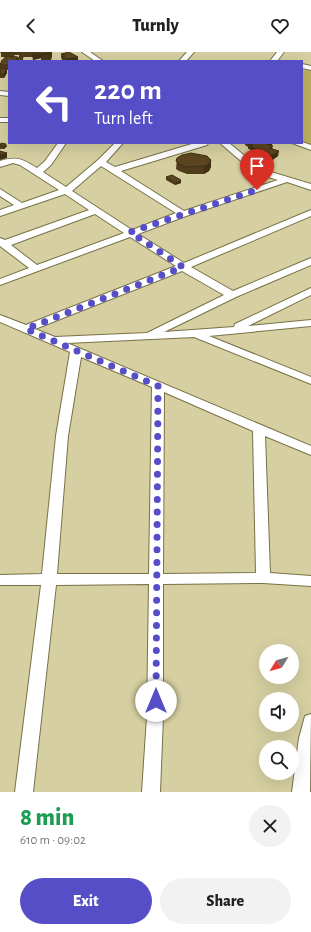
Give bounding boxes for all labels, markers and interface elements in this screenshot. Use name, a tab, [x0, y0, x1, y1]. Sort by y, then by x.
icon: back	[20, 15, 42, 37]
icon: heart	[269, 15, 291, 37]
text: Turnly	[132, 17, 179, 35]
icon: left	[28, 76, 80, 128]
text: 220 m	[94, 77, 162, 105]
text: Turn left	[94, 110, 153, 128]
pin	[240, 149, 274, 190]
icon: arrive	[246, 155, 268, 177]
north arrow	[259, 644, 299, 684]
map controls	[259, 644, 299, 780]
position arrow	[135, 680, 177, 722]
button: sound	[259, 692, 299, 732]
button: search	[259, 740, 299, 780]
button: close	[249, 805, 291, 847]
text: 8 min	[20, 806, 74, 830]
text: 610 m · 09:02	[20, 834, 86, 847]
button: Exit	[20, 878, 152, 924]
button: Share	[160, 878, 291, 924]

